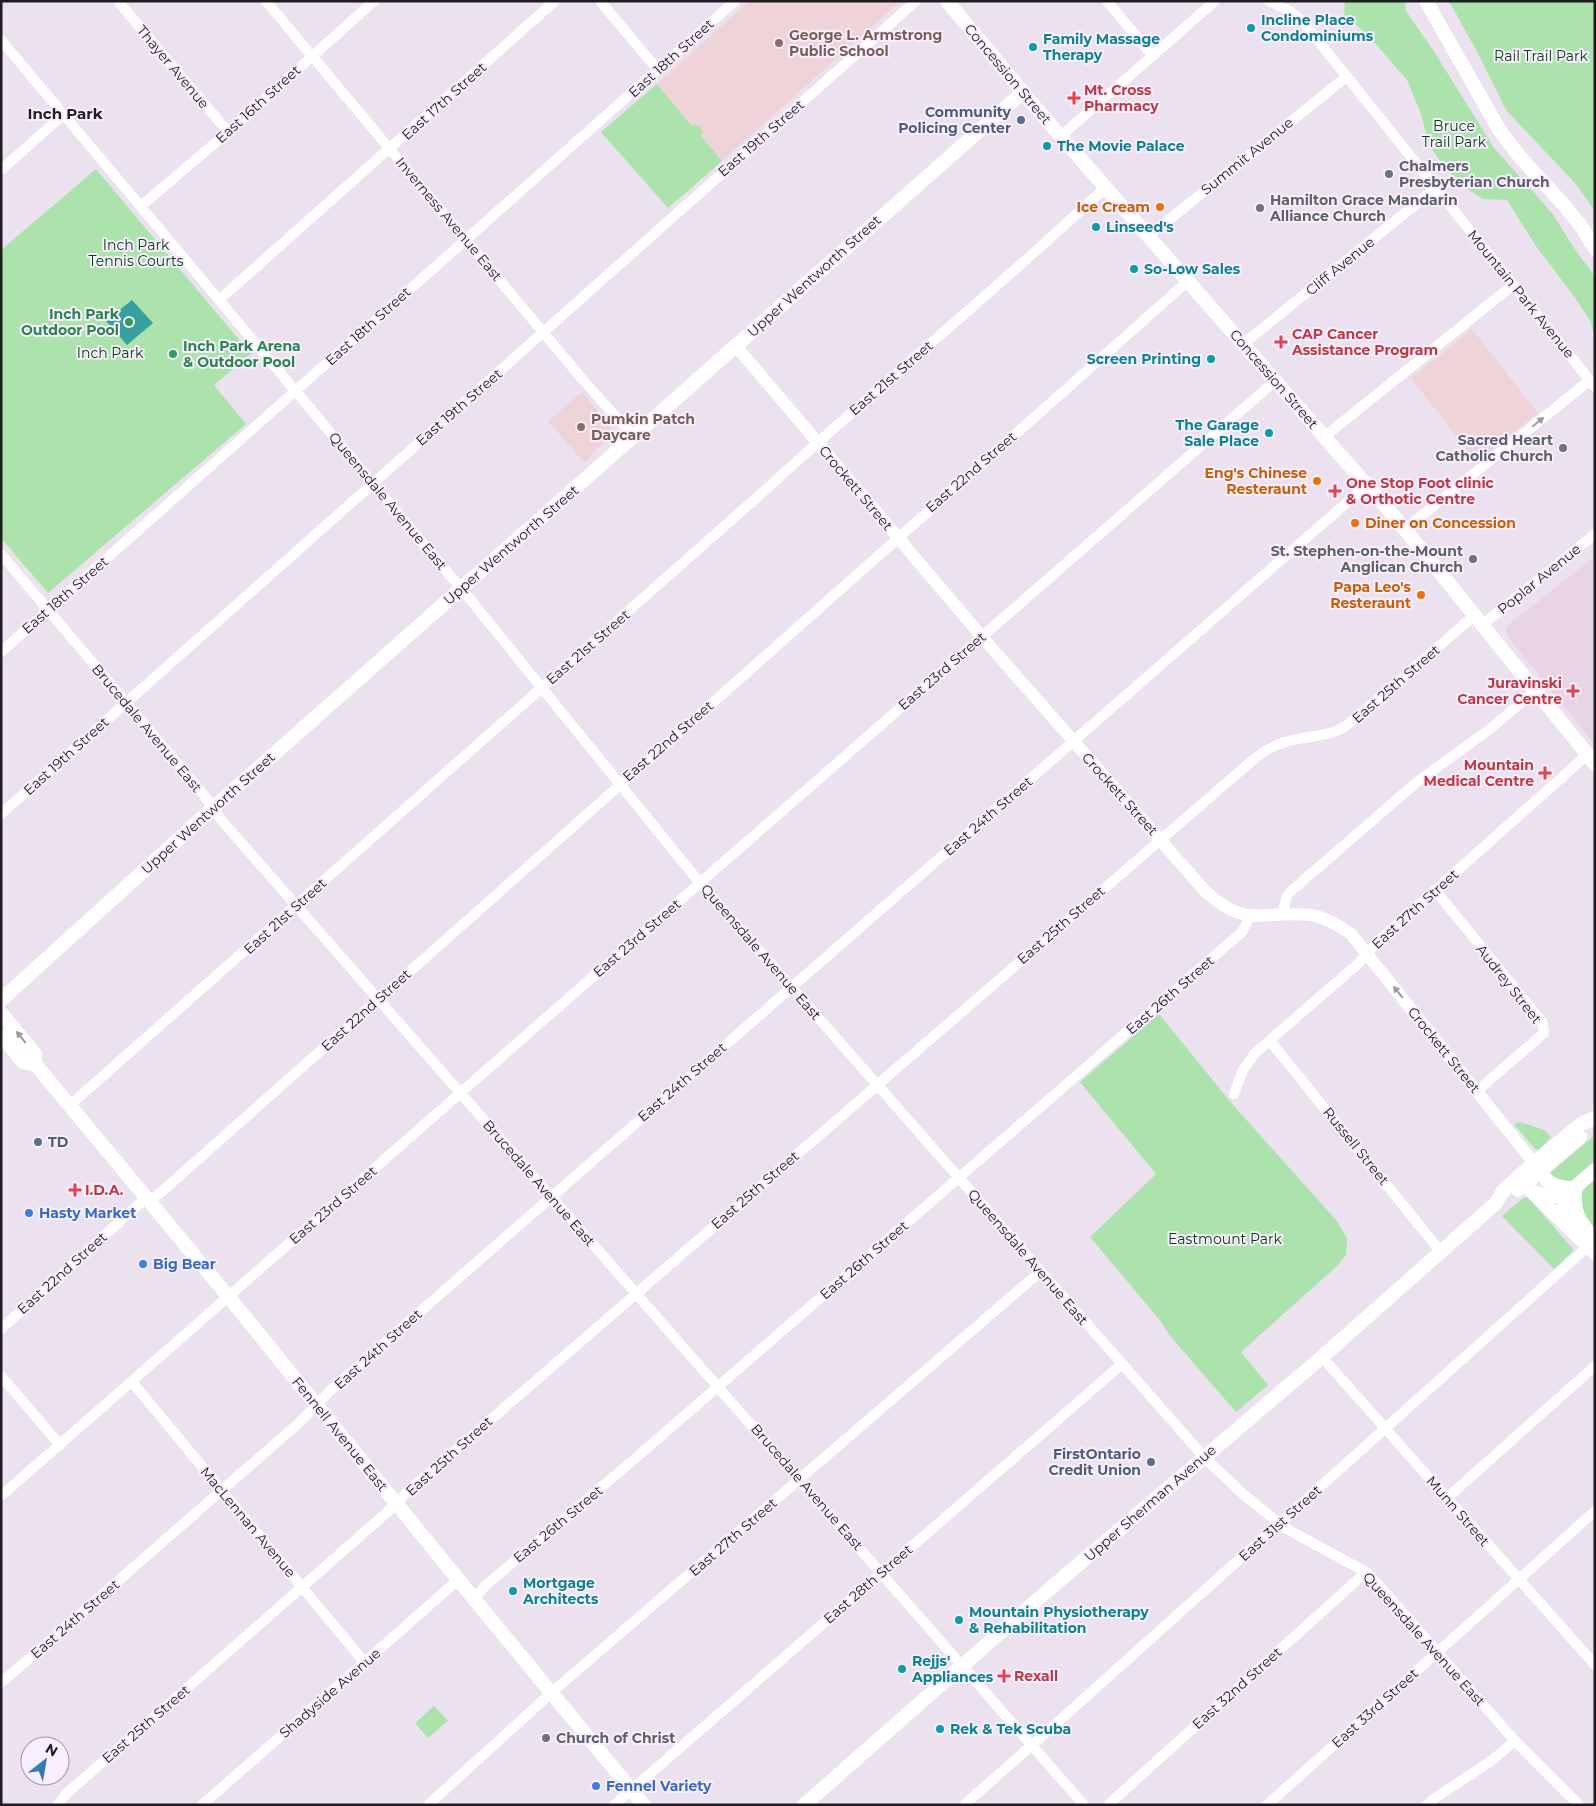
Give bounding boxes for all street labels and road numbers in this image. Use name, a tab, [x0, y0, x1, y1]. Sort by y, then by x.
street label: East 18th Street	[625, 15, 718, 101]
street label: Concession Street	[961, 20, 1056, 128]
street label: Thayer Avenue	[133, 22, 213, 112]
street label: East 17th Street	[398, 58, 490, 144]
street label: East 16th Street	[212, 61, 305, 147]
street label: East 19th Street	[714, 95, 808, 180]
street label: Summit Avenue	[1197, 113, 1297, 199]
street label: Inverness Avenue East	[392, 153, 506, 285]
street label: Upper Wentworth Street	[743, 211, 885, 341]
street label: Mountain Park Avenue	[1464, 226, 1578, 362]
street label: Cliff Avenue	[1302, 233, 1378, 299]
street label: East 18th Street	[322, 283, 415, 369]
street label: Concession Street	[1226, 326, 1322, 433]
street label: East 21st Street	[845, 336, 937, 419]
street label: East 19th Street	[412, 364, 506, 449]
street label: East 22nd Street	[922, 427, 1020, 516]
street label: Queensdale Avenue East	[325, 428, 451, 574]
street label: Crockett Street	[815, 442, 897, 534]
street label: Upper Wentworth Street	[439, 481, 583, 609]
street label: Poplar Avenue	[1494, 540, 1584, 618]
street label: East 18th Street	[18, 552, 112, 637]
street label: East 21st Street	[542, 605, 634, 688]
street label: East 23rd Street	[894, 628, 990, 714]
street label: East 25th Street	[1348, 641, 1444, 727]
street label: Brucedale Avenue East	[88, 660, 206, 796]
street label: East 22nd Street	[619, 696, 717, 785]
street label: East 19th Street	[20, 713, 113, 799]
street label: Upper Wentworth Street	[137, 748, 279, 878]
street label: Crockett Street	[1078, 749, 1162, 839]
street label: East 24th Street	[940, 772, 1036, 859]
street label: East 27th Street	[1368, 865, 1462, 953]
street label: East 21st Street	[240, 874, 330, 958]
street label: Queensdale Avenue East	[697, 880, 825, 1024]
street label: East 25th Street	[1013, 882, 1109, 968]
street label: East 23rd Street	[589, 895, 685, 981]
street label: Audrey Street	[1472, 941, 1546, 1028]
street label: East 26th Street	[1122, 951, 1218, 1038]
street label: East 22nd Street	[317, 965, 415, 1055]
street label: Crockett Street	[1404, 1003, 1484, 1097]
street label: East 24th Street	[634, 1038, 730, 1125]
street label: Russell Street	[1319, 1103, 1393, 1189]
street label: Brucedale Avenue East	[479, 1116, 599, 1250]
street label: East 25th Street	[707, 1147, 803, 1233]
street label: East 23rd Street	[285, 1162, 381, 1248]
street label: Queensdale Avenue East	[964, 1185, 1092, 1329]
street label: East 26th Street	[816, 1216, 912, 1303]
street label: East 22nd Street	[13, 1228, 111, 1318]
street label: East 24th Street	[330, 1305, 426, 1393]
street label: Fennell Avenue East	[288, 1373, 392, 1495]
street label: East 25th Street	[402, 1412, 496, 1500]
street label: Brucedale Avenue East	[747, 1420, 867, 1554]
street label: Upper Sherman Avenue	[1080, 1441, 1220, 1565]
street label: MacLennan Avenue	[196, 1463, 300, 1581]
street label: Munn Street	[1422, 1472, 1494, 1550]
street label: East 26th Street	[510, 1481, 607, 1567]
street label: East 31st Street	[1235, 1481, 1325, 1565]
street label: East 27th Street	[685, 1494, 781, 1580]
street label: East 28th Street	[820, 1540, 916, 1627]
street label: Queensdale Avenue East	[1359, 1568, 1489, 1710]
street label: East 24th Street	[27, 1575, 123, 1662]
street label: East 32nd Street	[1188, 1643, 1286, 1733]
street label: Shadyside Avenue	[276, 1644, 384, 1742]
street label: East 33rd Street	[1328, 1664, 1422, 1752]
street label: East 25th Street	[98, 1681, 194, 1767]

